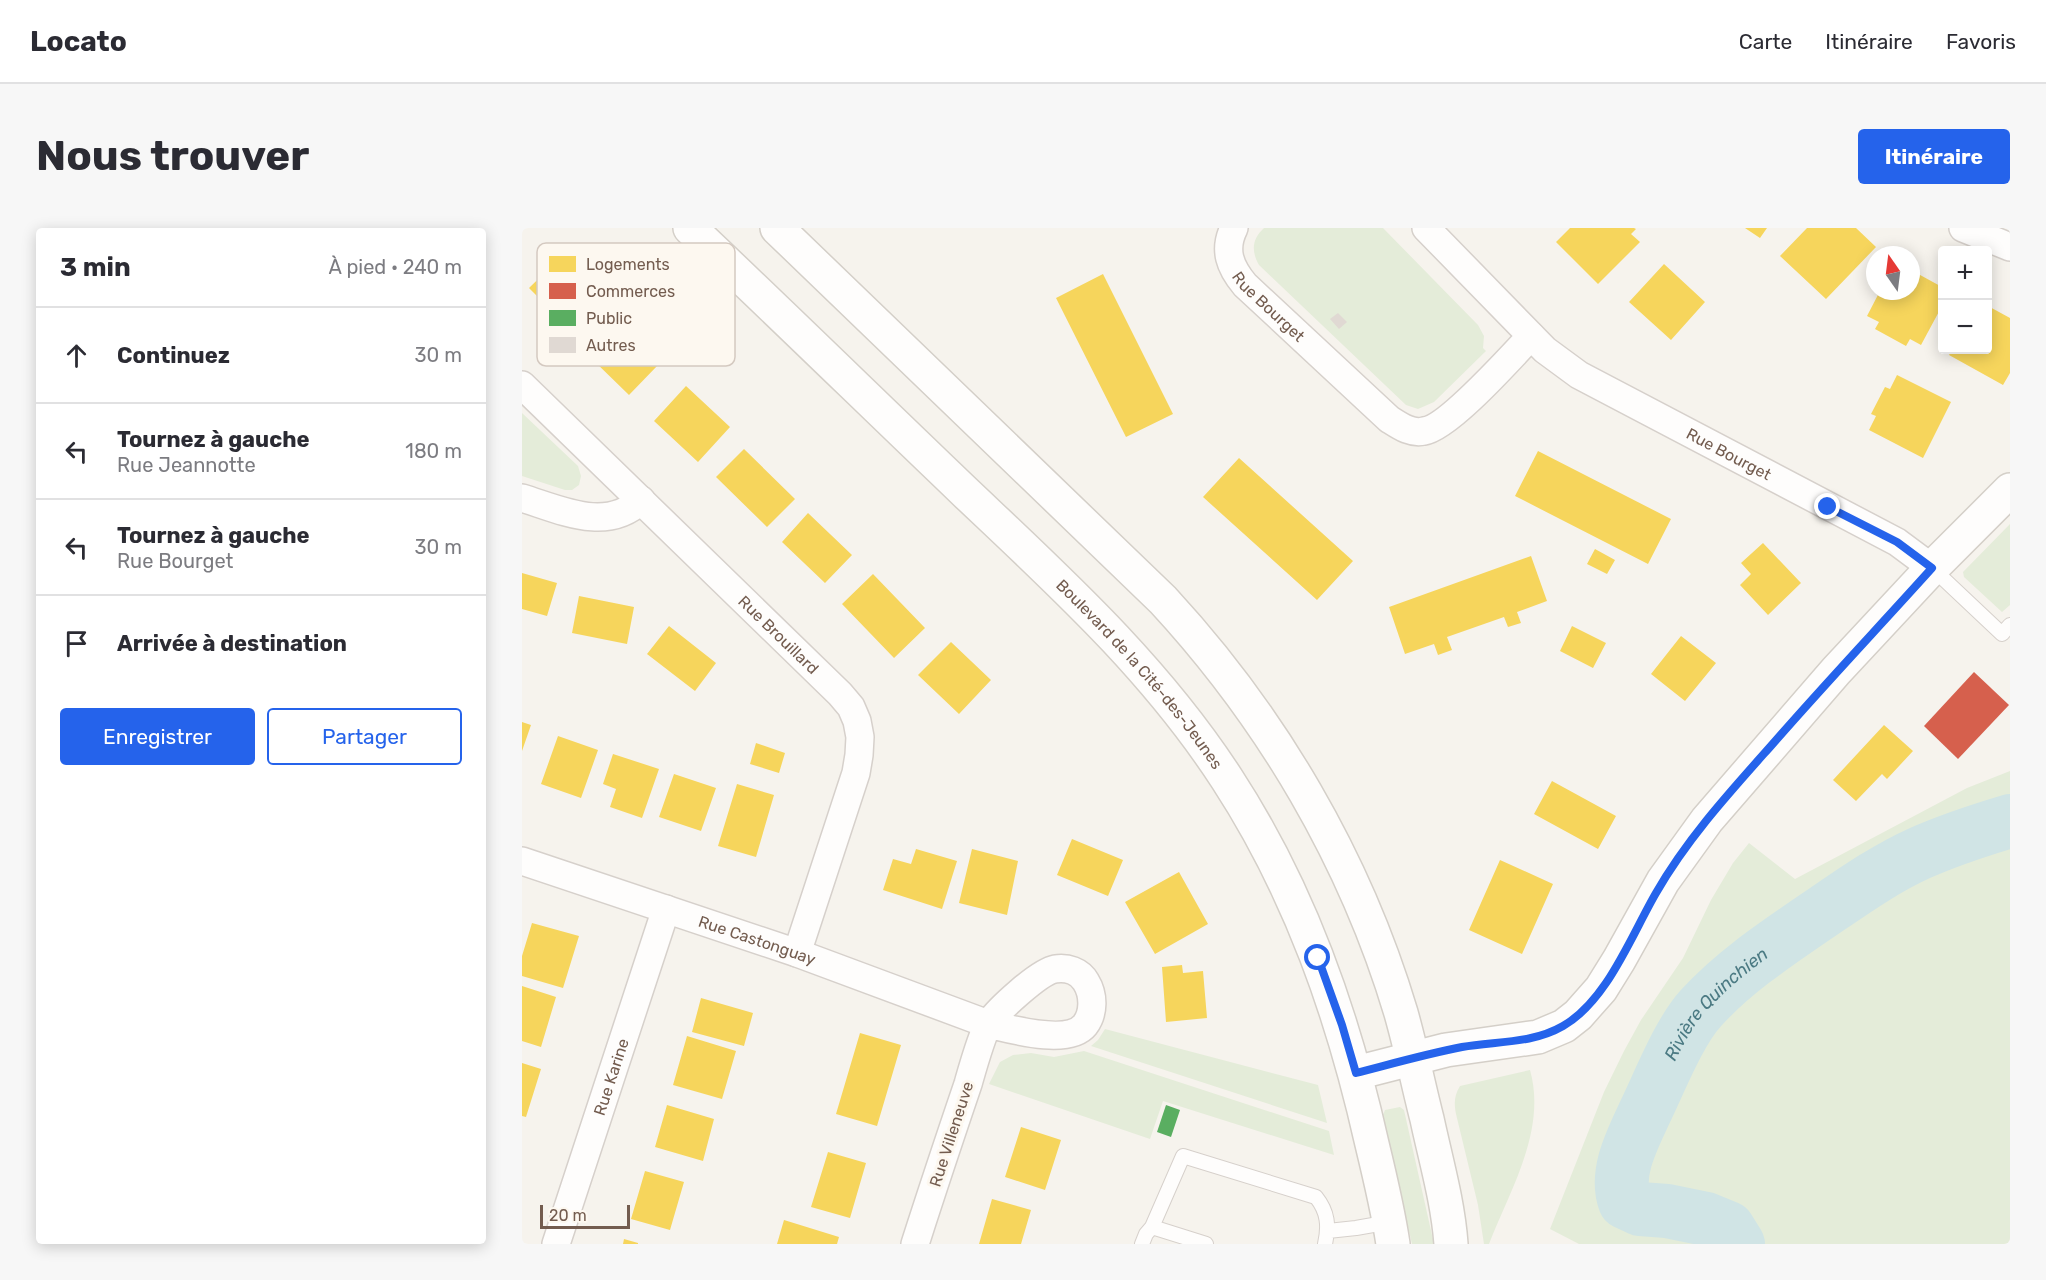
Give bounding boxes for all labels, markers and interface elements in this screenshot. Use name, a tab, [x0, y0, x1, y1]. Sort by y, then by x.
text: Locato	[30, 25, 127, 58]
text: Carte	[1739, 29, 1792, 54]
text: Itinéraire	[1825, 29, 1913, 54]
text: Favoris	[1946, 29, 2016, 54]
button: Itinéraire	[1858, 129, 2010, 184]
text: Nous trouver	[36, 131, 309, 181]
legend	[537, 243, 735, 366]
north arrow	[1866, 246, 1920, 300]
map controls	[1938, 246, 1992, 354]
button: +	[1938, 246, 1992, 300]
text: 3 min	[60, 252, 131, 283]
text: À pied · 240 m	[329, 255, 462, 279]
text: Logements	[586, 255, 670, 274]
street label: Rue Bourget	[1228, 268, 1309, 346]
text: Commerces	[586, 282, 675, 301]
button: −	[1938, 300, 1992, 354]
text: Public	[586, 309, 632, 328]
text: Autres	[586, 336, 636, 355]
icon: ahead	[60, 339, 93, 372]
text: Continuez	[117, 342, 230, 369]
text: 30 m	[415, 343, 462, 367]
street label: Rue Bourget	[1683, 424, 1774, 484]
text: Tournez à gauche	[117, 426, 310, 453]
icon: left	[60, 435, 93, 468]
text: 180 m	[405, 439, 462, 463]
text: Rue Jeannotte	[117, 453, 256, 477]
route end	[1814, 493, 1840, 519]
text: Tournez à gauche	[117, 522, 310, 549]
icon: left	[60, 531, 93, 564]
text: 30 m	[415, 535, 462, 559]
text: Rue Bourget	[117, 549, 233, 573]
street label: Boulevard de la Cité-des-Jeunes	[1052, 575, 1227, 773]
street label: Rue Brouillard	[734, 592, 822, 678]
icon: arrive	[60, 627, 93, 660]
text: Arrivée à destination	[117, 630, 347, 657]
button: Enregistrer	[60, 708, 255, 765]
button: Partager	[267, 708, 462, 765]
street label: Rue Castonguay	[696, 912, 818, 969]
water label: Rivière Quinchien	[1660, 943, 1772, 1064]
route start	[1304, 944, 1330, 970]
street label: Rue Karine	[590, 1036, 633, 1118]
street label: Rue Villeneuve	[926, 1079, 977, 1189]
scale bar	[540, 1202, 630, 1230]
text: 20 m	[549, 1206, 587, 1225]

